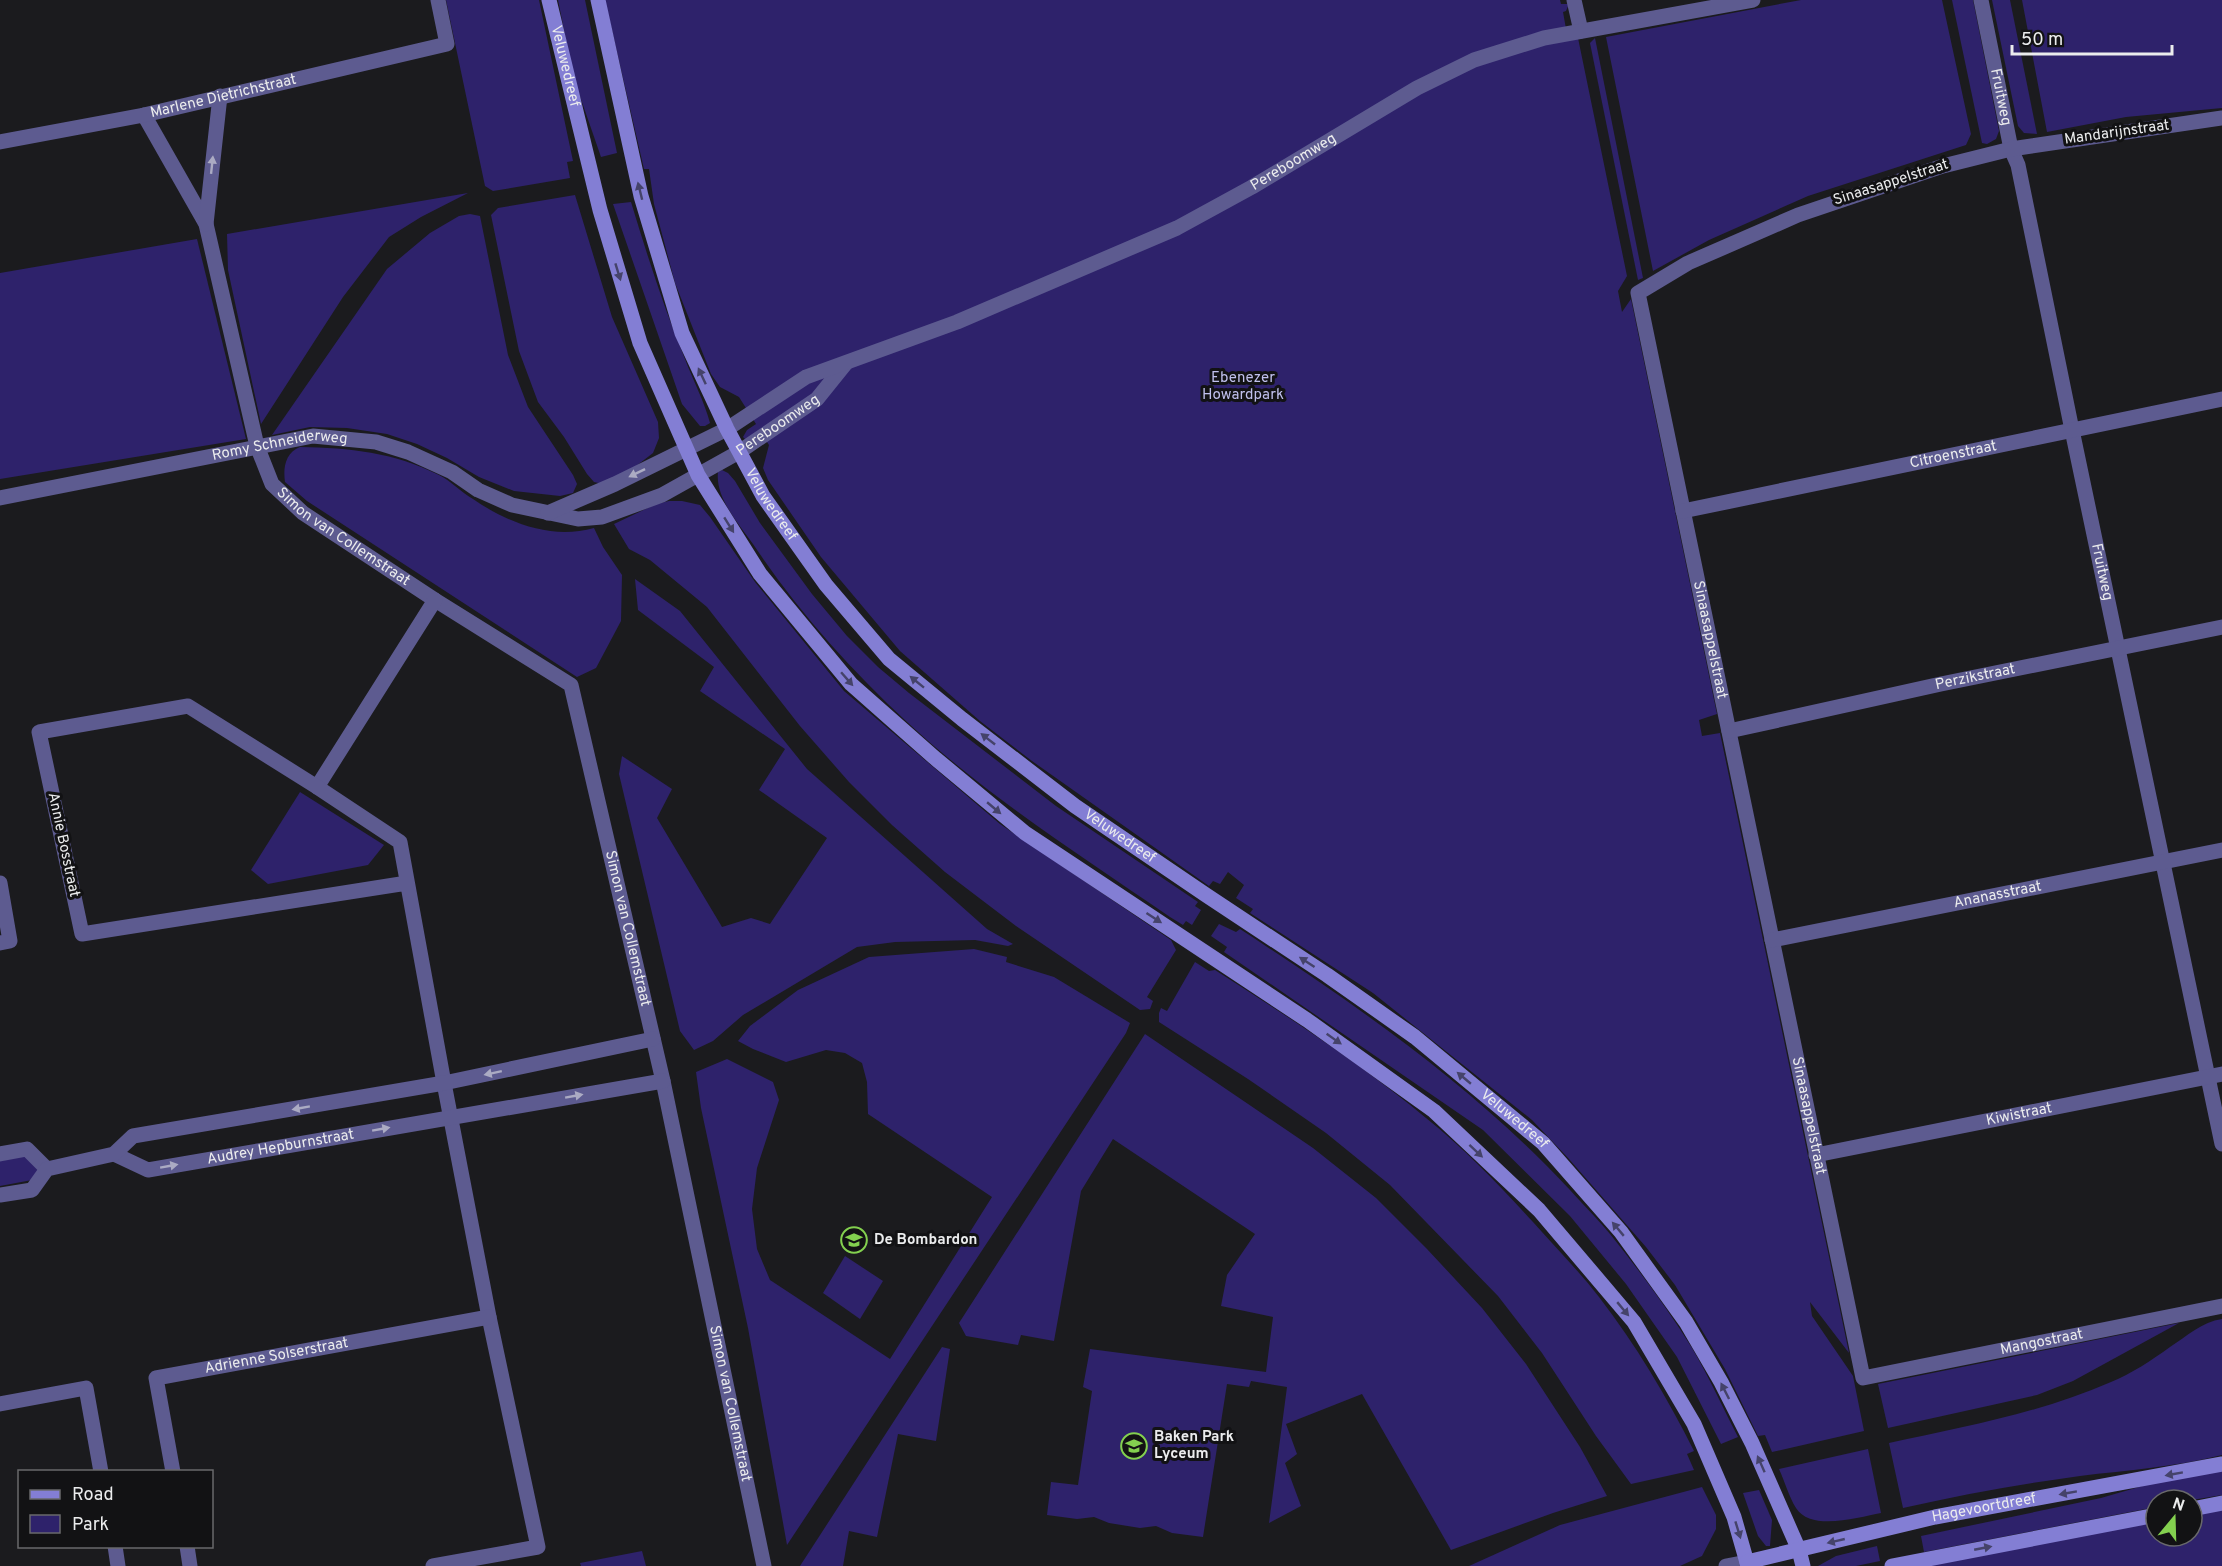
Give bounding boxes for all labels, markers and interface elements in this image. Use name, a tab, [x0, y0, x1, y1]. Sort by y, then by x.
scale bar	[2012, 18, 2172, 56]
street label: Veluwedreef	[546, 24, 584, 109]
text: 50 m	[2021, 29, 2063, 52]
street label: Fruitweg	[1985, 67, 2016, 127]
street label: Marlene Dietrichstraat	[148, 70, 298, 123]
street label: Mandarijnstraat	[2063, 116, 2171, 150]
street label: Pereboomweg	[1247, 129, 1340, 195]
street label: Sinaasappelstraat	[1831, 155, 1951, 211]
one-way arrow	[207, 156, 217, 175]
one-way arrow	[635, 182, 645, 200]
one-way arrow	[614, 263, 623, 281]
one-way arrow	[697, 366, 707, 384]
park label: Ebenezer Howardpark	[1202, 369, 1284, 405]
street label: Pereboomweg	[733, 390, 824, 460]
street label: Romy Schneiderweg	[210, 426, 348, 465]
street label: Citroenstraat	[1908, 437, 1998, 473]
street label: Veluwedreef	[740, 465, 801, 544]
one-way arrow	[629, 468, 646, 478]
street label: Simon van Collemstraat	[272, 483, 414, 590]
one-way arrow	[724, 516, 735, 533]
street label: Fruitweg	[2087, 542, 2117, 602]
street label: Sinaasappelstraat	[1688, 579, 1731, 701]
street label: Perzikstraat	[1933, 660, 2017, 695]
one-way arrow	[841, 671, 854, 687]
one-way arrow	[910, 676, 925, 689]
one-way arrow	[980, 733, 995, 745]
street label: Annie Bosstraat	[43, 791, 83, 899]
one-way arrow	[986, 801, 1002, 814]
street label: Veluwedreef	[1080, 805, 1159, 867]
street label: Simon van Collemstraat	[600, 849, 655, 1008]
street label: Ananasstraat	[1952, 877, 2043, 913]
one-way arrow	[1146, 912, 1162, 924]
one-way arrow	[1300, 956, 1316, 968]
one-way arrow	[1325, 1033, 1341, 1045]
street label: Sinaasappelstraat	[1787, 1055, 1830, 1177]
one-way arrow	[484, 1069, 503, 1078]
one-way arrow	[1456, 1071, 1472, 1084]
street label: Veluwedreef	[1476, 1085, 1553, 1152]
one-way arrow	[564, 1092, 583, 1101]
street label: Kiwistraat	[1984, 1099, 2054, 1130]
one-way arrow	[292, 1103, 311, 1112]
one-way arrow	[372, 1124, 391, 1133]
street label: Audrey Hepburnstraat	[205, 1125, 355, 1169]
one-way arrow	[1468, 1144, 1483, 1157]
one-way arrow	[159, 1162, 178, 1171]
one-way arrow	[1611, 1221, 1624, 1237]
school or university icon: De Bombardon	[839, 1225, 869, 1255]
place label: De Bombardon	[874, 1231, 977, 1250]
one-way arrow	[1616, 1301, 1629, 1316]
street label: Simon van Collemstraat	[705, 1324, 756, 1483]
street label: Mangostraat	[1999, 1325, 2085, 1360]
street label: Adrienne Solserstraat	[203, 1333, 350, 1378]
one-way arrow	[1720, 1382, 1730, 1399]
place label: Baken Park Lyceum	[1154, 1428, 1234, 1464]
school or university icon: Baken Park Lyceum	[1119, 1431, 1149, 1461]
one-way arrow	[1756, 1455, 1765, 1473]
legend	[18, 1470, 213, 1548]
one-way arrow	[2164, 1470, 2183, 1479]
text: Road	[72, 1484, 114, 1507]
north arrow	[2144, 1488, 2204, 1548]
street label: Hagevoortdreef	[1930, 1489, 2037, 1527]
one-way arrow	[2058, 1489, 2077, 1498]
text: N	[2170, 1494, 2187, 1517]
text: Park	[72, 1514, 109, 1537]
one-way arrow	[1734, 1521, 1743, 1539]
one-way arrow	[1827, 1536, 1845, 1546]
one-way arrow	[1973, 1543, 1992, 1552]

